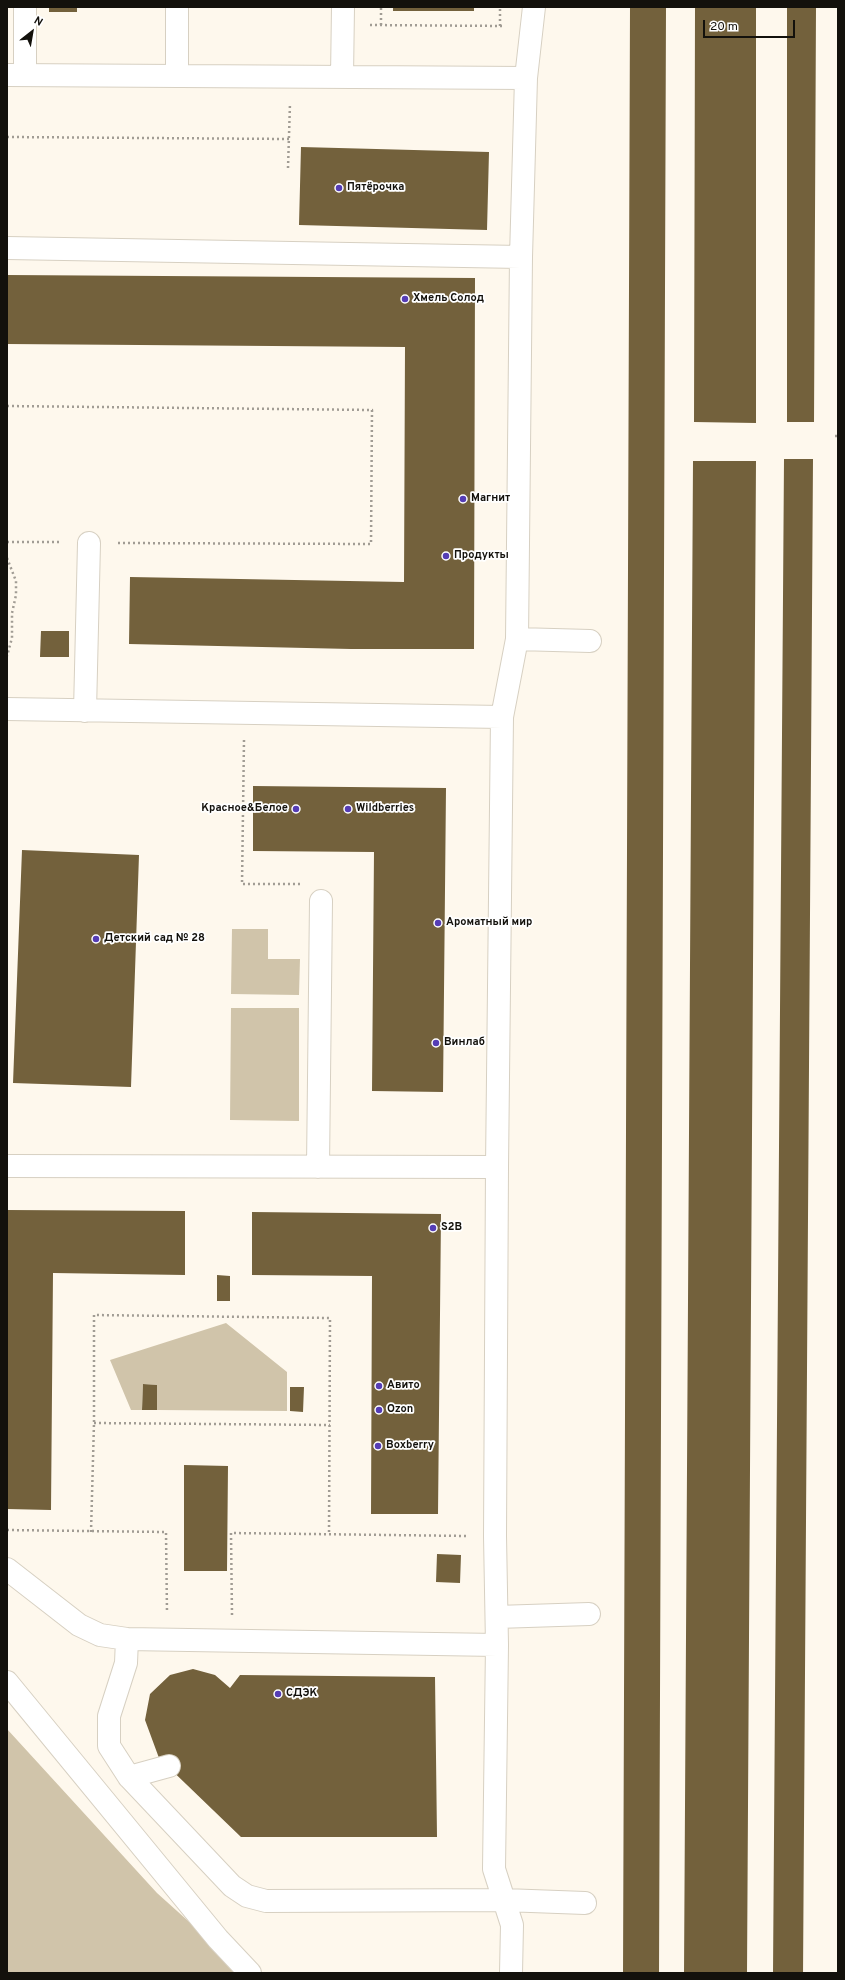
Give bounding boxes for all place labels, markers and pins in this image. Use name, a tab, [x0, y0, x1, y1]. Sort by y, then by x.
place label: Пятёрочка	[347, 181, 404, 195]
marker: Пятёрочка	[334, 183, 344, 193]
place label: Хмель Солод	[413, 292, 484, 306]
marker: Хмель Солод	[400, 294, 410, 304]
place label: Магнит	[471, 492, 510, 506]
marker: Магнит	[458, 494, 468, 504]
place label: Продукты	[454, 549, 509, 563]
marker: Продукты	[441, 551, 451, 561]
place label: Красное&Белое	[201, 802, 288, 816]
place label: Wildberries	[356, 802, 414, 816]
marker: Красное&Белое	[291, 804, 301, 814]
marker: Wildberries	[343, 804, 353, 814]
place label: Ароматный мир	[446, 916, 532, 930]
marker: Ароматный мир	[433, 918, 443, 928]
place label: Детский сад № 28	[104, 932, 205, 946]
marker: Детский сад № 28	[91, 934, 101, 944]
place label: Винлаб	[444, 1036, 485, 1050]
marker: Винлаб	[431, 1038, 441, 1048]
place label: S2B	[441, 1221, 462, 1235]
marker: S2B	[428, 1223, 438, 1233]
place label: Авито	[387, 1379, 420, 1393]
marker: Авито	[374, 1381, 384, 1391]
place label: Ozon	[387, 1403, 413, 1417]
marker: Ozon	[374, 1405, 384, 1415]
place label: Boxberry	[386, 1439, 434, 1453]
marker: Boxberry	[373, 1441, 383, 1451]
place label: СДЭК	[286, 1687, 317, 1701]
marker: СДЭК	[273, 1689, 283, 1699]

